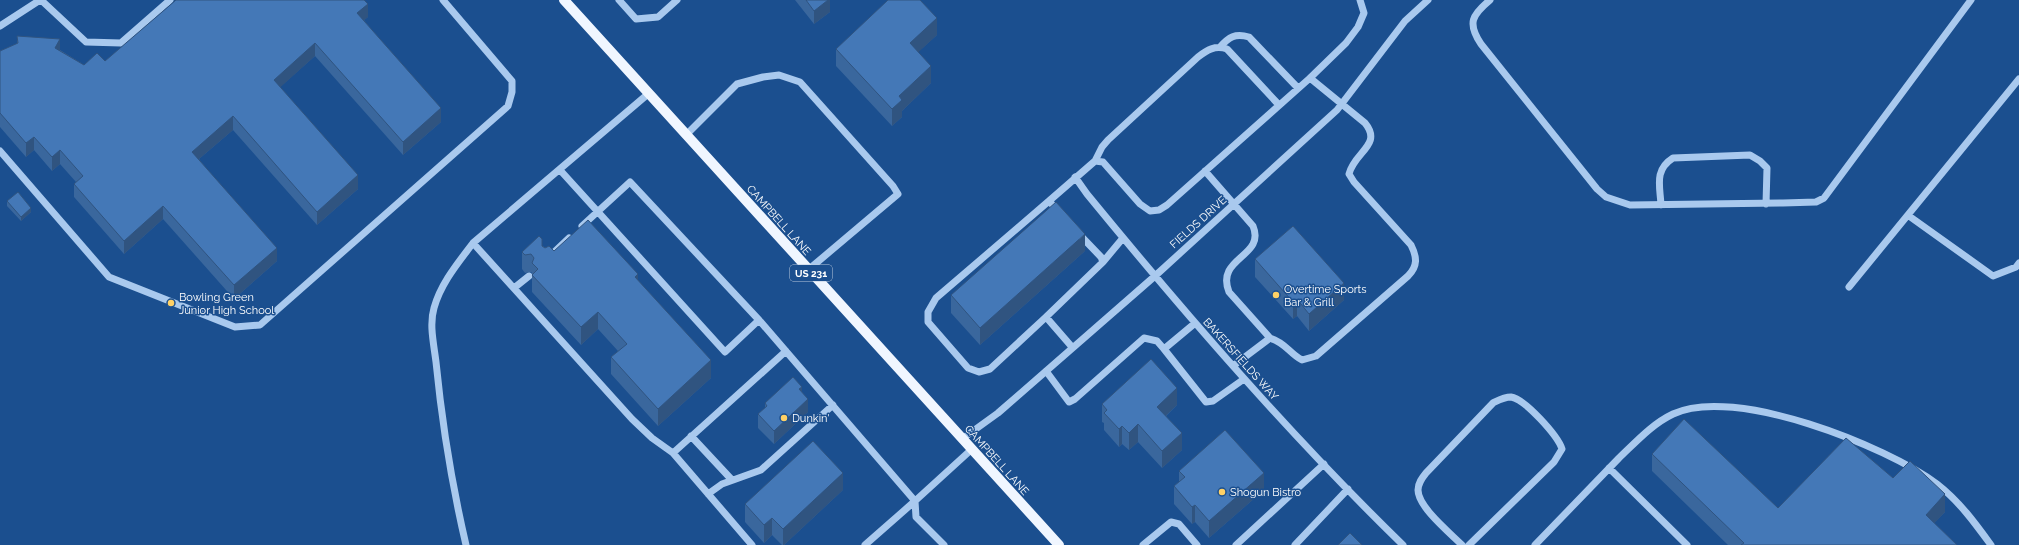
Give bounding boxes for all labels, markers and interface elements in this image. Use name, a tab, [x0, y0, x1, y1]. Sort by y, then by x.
street label: CAMPBELL LANE	[744, 183, 814, 258]
street label: FIELDS DRIVE	[1167, 193, 1230, 251]
road number: US 231	[790, 265, 832, 281]
place label: Overtime Sports Bar & Grill	[1284, 283, 1367, 309]
marker: Overtime Sports Bar & Grill	[1271, 290, 1281, 300]
place label: Bowling Green Junior High School	[179, 291, 274, 317]
marker: Bowling Green Junior High School	[166, 298, 176, 308]
street label: BAKERSFIELDS WAY	[1200, 316, 1281, 403]
place label: Dunkin'	[792, 412, 830, 425]
marker: Dunkin'	[779, 413, 789, 423]
street label: CAMPBELL LANE	[962, 423, 1032, 498]
place label: Shogun Bistro	[1230, 486, 1302, 499]
marker: Shogun Bistro	[1217, 487, 1227, 497]

